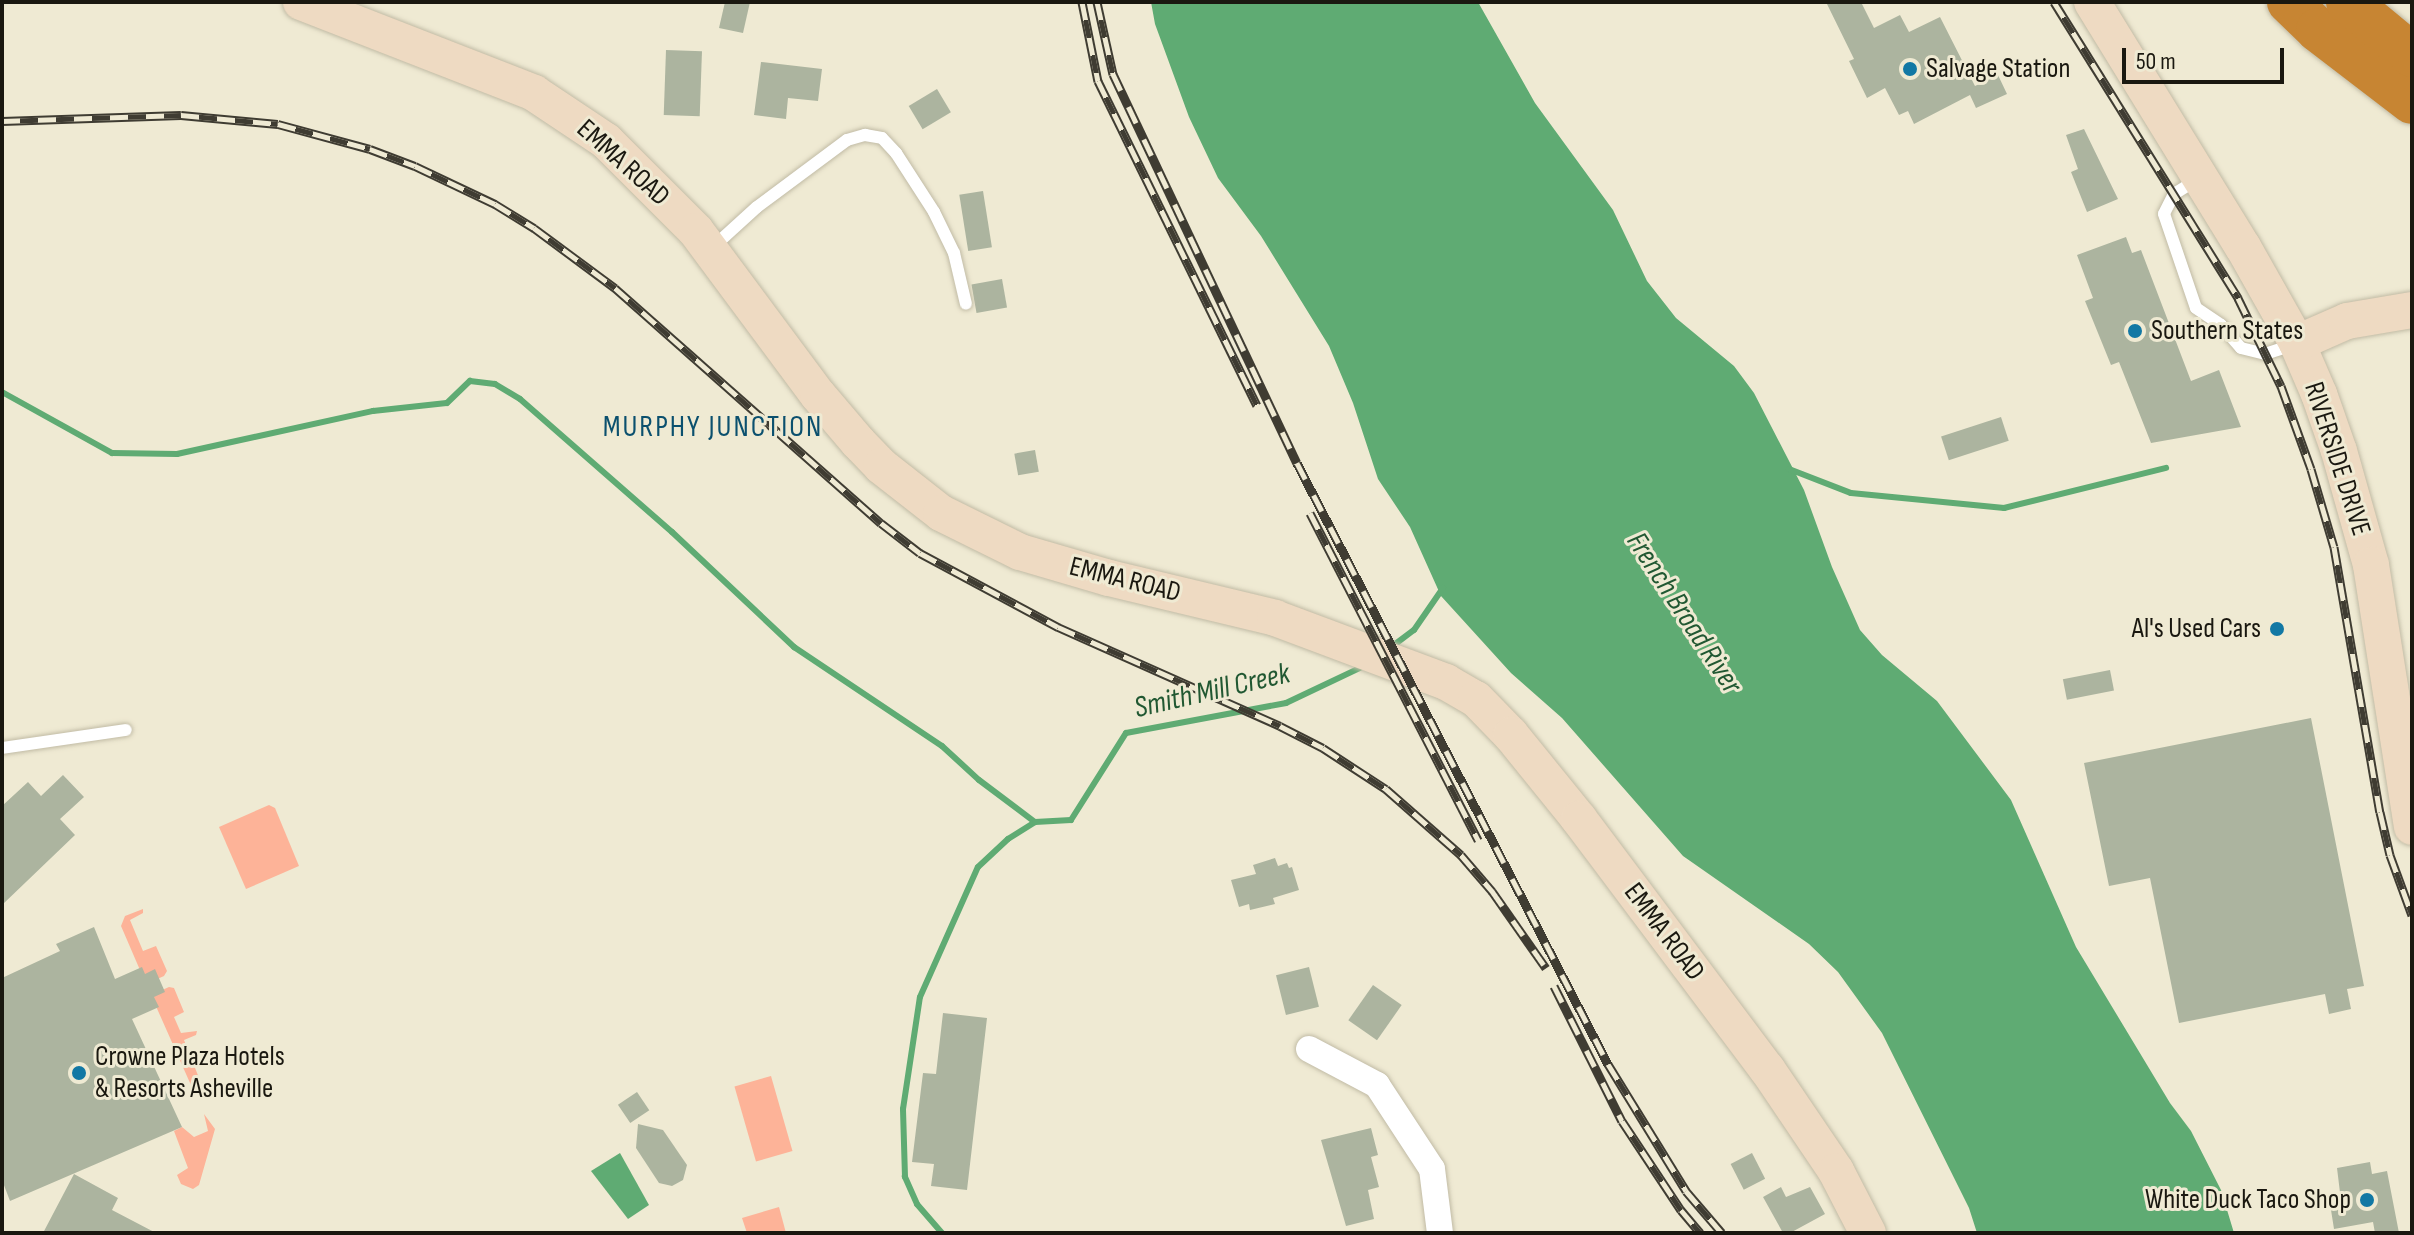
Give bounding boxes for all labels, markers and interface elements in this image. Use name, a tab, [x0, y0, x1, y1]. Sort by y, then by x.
scale bar	[2126, 32, 2288, 82]
text: 50 m	[2136, 47, 2176, 76]
place label: Salvage Station	[1926, 52, 2070, 86]
marker: Salvage Station	[1901, 60, 1919, 78]
street label: EMMA ROAD	[570, 113, 676, 213]
place label: Southern States	[2151, 314, 2303, 348]
marker: Southern States	[2126, 322, 2144, 340]
street label: RIVERSIDE DRIVE	[2296, 378, 2378, 540]
district label: MURPHY JUNCTION	[603, 409, 823, 445]
water label: French Broad River	[1619, 526, 1749, 700]
street label: EMMA ROAD	[1066, 550, 1184, 610]
place label: Al's Used Cars	[2132, 612, 2261, 646]
marker: Al's Used Cars	[2268, 620, 2286, 638]
water label: Smith Mill Creek	[1131, 656, 1293, 726]
street label: EMMA ROAD	[1616, 877, 1712, 987]
place label: Crowne Plaza Hotels & Resorts Asheville	[95, 1040, 285, 1106]
marker: Crowne Plaza Hotels & Resorts Asheville	[70, 1064, 88, 1082]
place label: White Duck Taco Shop	[2145, 1183, 2351, 1217]
marker: White Duck Taco Shop	[2358, 1191, 2376, 1209]

